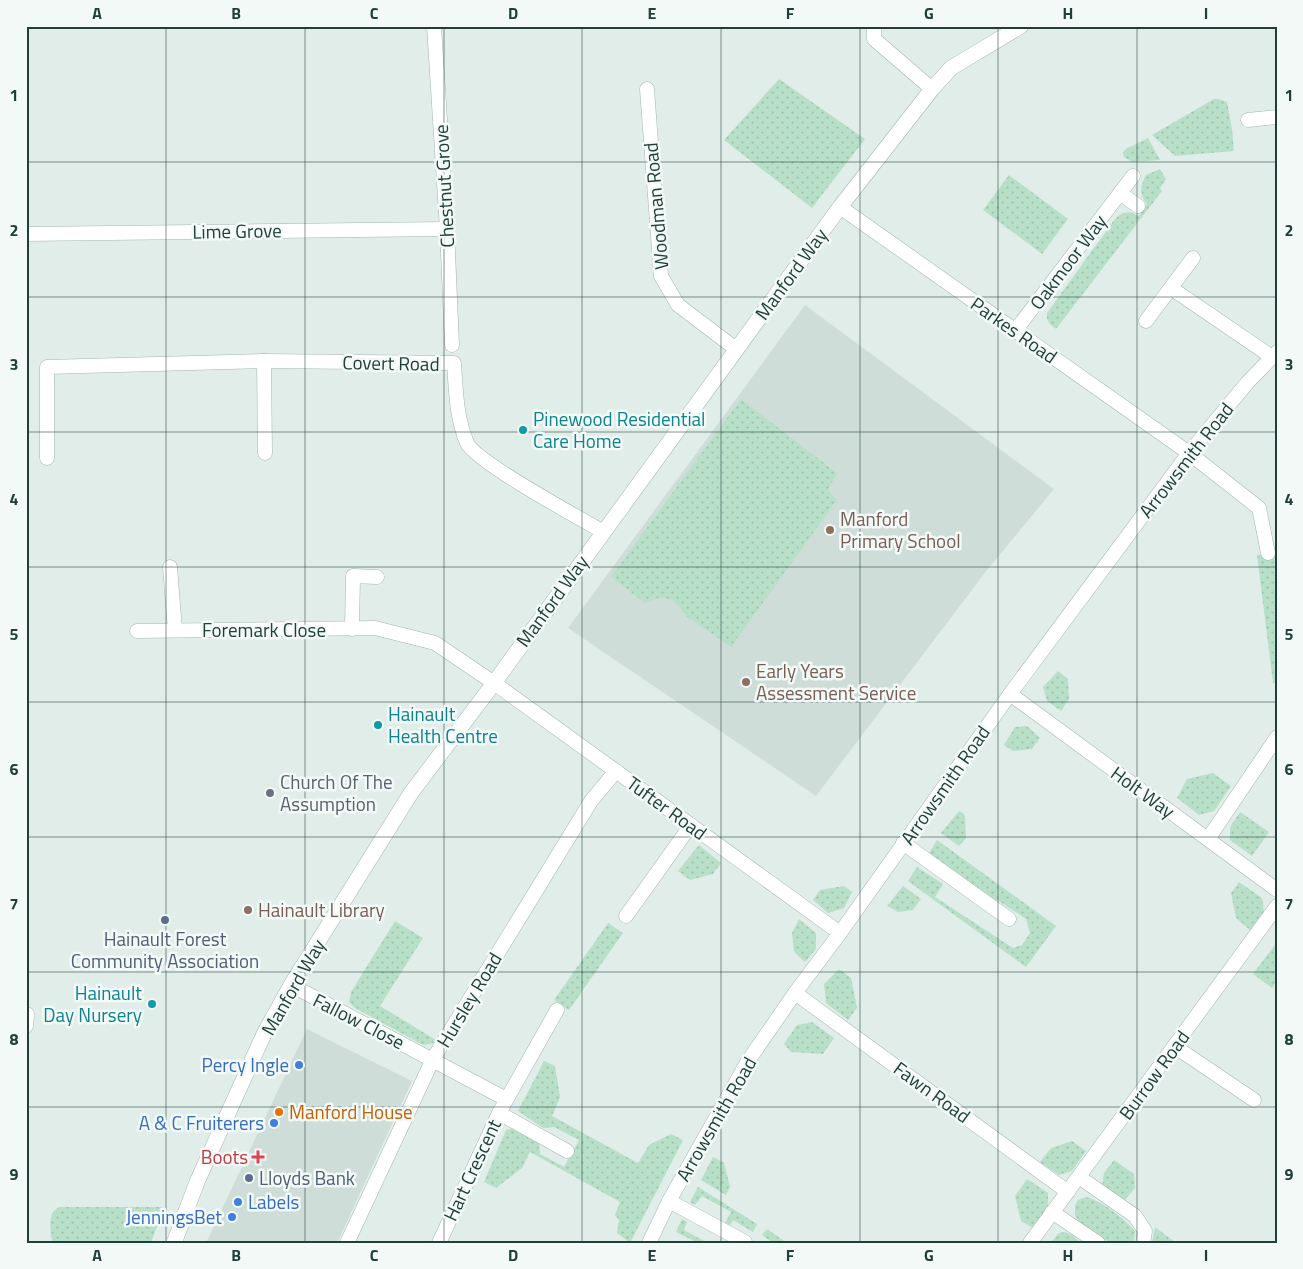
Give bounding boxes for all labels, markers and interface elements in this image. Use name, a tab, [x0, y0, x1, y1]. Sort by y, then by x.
text: A	[92, 1, 102, 25]
text: B	[231, 1, 241, 25]
text: C	[370, 1, 379, 25]
text: D	[508, 1, 518, 25]
text: E	[648, 1, 657, 25]
text: F	[786, 1, 795, 25]
text: G	[924, 1, 934, 25]
text: H	[1063, 1, 1073, 25]
text: I	[1204, 1, 1208, 25]
text: 1	[10, 83, 18, 107]
text: 1	[1285, 83, 1293, 107]
street label: Chestnut Grove	[426, 124, 461, 248]
street label: Woodman Road	[636, 141, 676, 271]
street label: Oakmoor Way	[1022, 208, 1113, 316]
street label: Lime Grove	[192, 215, 282, 246]
text: 2	[10, 218, 18, 242]
text: 2	[1285, 218, 1293, 242]
street label: Manford Way	[747, 222, 834, 326]
street label: Parkes Road	[965, 289, 1064, 370]
street label: Covert Road	[342, 347, 440, 378]
text: 3	[10, 352, 18, 376]
text: 3	[1285, 352, 1293, 376]
street label: Arrowsmith Road	[1131, 396, 1240, 524]
place label: Pinewood Residential Care Home	[533, 404, 705, 455]
marker: Pinewood Residential Care Home	[517, 424, 529, 436]
text: 4	[10, 487, 19, 511]
text: 4	[1285, 487, 1294, 511]
place label: Manford Primary School	[840, 504, 961, 555]
marker: Manford Primary School	[824, 524, 836, 536]
street label: Manford Way	[508, 549, 595, 653]
street label: Foremark Close	[202, 615, 326, 644]
text: 5	[10, 622, 19, 646]
text: 5	[1285, 622, 1294, 646]
place label: Early Years Assessment Service	[756, 656, 916, 707]
marker: Early Years Assessment Service	[740, 676, 752, 688]
place label: Hainault Health Centre	[388, 699, 498, 750]
marker: Hainault Health Centre	[372, 719, 384, 731]
street label: Arrowsmith Road	[893, 719, 997, 850]
text: 6	[10, 757, 19, 781]
text: 6	[1285, 757, 1294, 781]
street label: Holt Way	[1105, 758, 1181, 825]
place label: Church Of The Assumption	[280, 767, 392, 818]
street label: Tufter Road	[621, 769, 713, 847]
marker: Church Of The Assumption	[264, 787, 276, 799]
text: 7	[10, 892, 18, 916]
text: 7	[1285, 892, 1293, 916]
place label: Hainault Library	[258, 895, 385, 924]
marker: Hainault Library	[242, 904, 254, 916]
marker: Hainault Forest Community Association	[159, 914, 171, 926]
place label: Hainault Forest Community Association	[71, 924, 259, 975]
street label: Manford Way	[253, 933, 332, 1041]
street label: Hursley Road	[429, 947, 508, 1053]
place label: Hainault Day Nursery	[43, 978, 142, 1029]
street label: Fallow Close	[308, 985, 410, 1056]
marker: Hainault Day Nursery	[146, 998, 158, 1010]
street label: Burrow Road	[1111, 1024, 1196, 1125]
text: 8	[10, 1027, 19, 1051]
text: 8	[1285, 1027, 1294, 1051]
place label: Percy Ingle	[202, 1050, 289, 1079]
street label: Arrowsmith Road	[668, 1051, 763, 1186]
street label: Fawn Road	[888, 1054, 977, 1129]
marker: Percy Ingle	[293, 1059, 305, 1071]
place label: Manford House	[289, 1097, 413, 1126]
marker: Manford House	[273, 1106, 285, 1118]
place label: A & C Fruiterers	[139, 1108, 264, 1137]
street label: Hart Crescent	[435, 1114, 508, 1226]
marker: A & C Fruiterers	[268, 1117, 280, 1129]
place label: Boots	[201, 1142, 248, 1171]
marker: Boots	[252, 1151, 264, 1163]
text: 9	[10, 1162, 19, 1186]
text: 9	[1285, 1162, 1294, 1186]
place label: Lloyds Bank	[259, 1163, 355, 1192]
marker: Lloyds Bank	[243, 1172, 255, 1184]
place label: Labels	[248, 1187, 300, 1216]
marker: Labels	[232, 1196, 244, 1208]
place label: JenningsBet	[126, 1202, 222, 1231]
marker: JenningsBet	[226, 1211, 238, 1223]
text: A	[92, 1243, 102, 1267]
text: B	[231, 1243, 241, 1267]
text: C	[370, 1243, 379, 1267]
text: D	[508, 1243, 518, 1267]
text: E	[648, 1243, 657, 1267]
text: F	[786, 1243, 795, 1267]
text: G	[924, 1243, 934, 1267]
text: H	[1063, 1243, 1073, 1267]
text: I	[1204, 1243, 1208, 1267]

